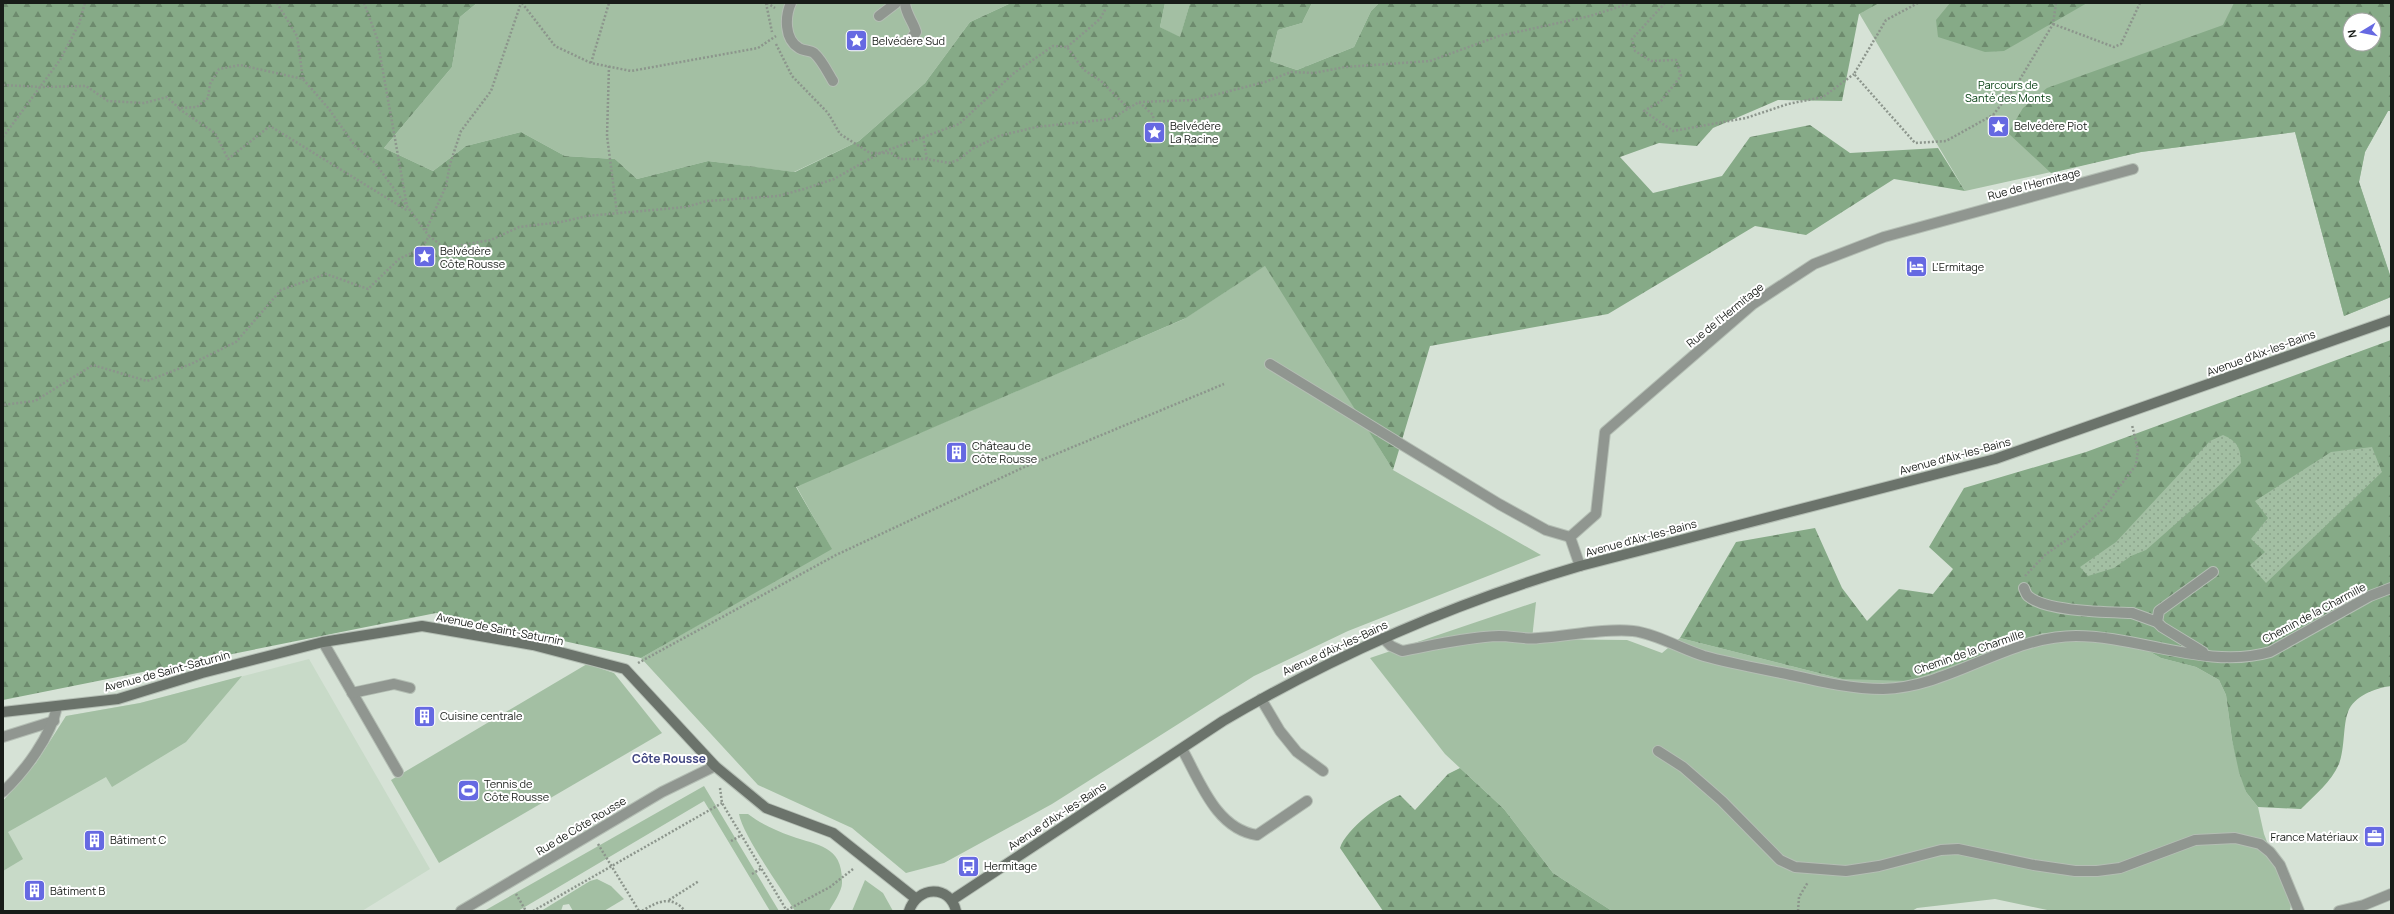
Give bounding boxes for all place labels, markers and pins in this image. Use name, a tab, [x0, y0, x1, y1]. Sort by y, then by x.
place icon: Belvédère Sud	[844, 28, 870, 54]
place label: Belvédère Sud	[872, 33, 945, 48]
place icon: Belvédère Piot	[1986, 113, 2012, 139]
place label: Belvédère La Racine	[1170, 118, 1222, 146]
place label: Belvédère Piot	[2014, 118, 2087, 133]
place icon: Belvédère La Racine	[1141, 119, 1167, 145]
place label: Belvédère Côte Rousse	[440, 243, 506, 271]
place icon: Belvédère Côte Rousse	[412, 244, 438, 270]
hotel icon: L'Ermitage	[1904, 254, 1930, 280]
place label: L'Ermitage	[1932, 259, 1985, 274]
place label: Château de Côte Rousse	[972, 438, 1038, 466]
building icon: Château de Côte Rousse	[944, 439, 970, 465]
building icon: Cuisine centrale	[412, 703, 438, 729]
place label: Cuisine centrale	[440, 708, 523, 723]
place label: Tennis de Côte Rousse	[484, 776, 550, 804]
sports icon: Tennis de Côte Rousse	[456, 777, 482, 803]
office icon: France Matériaux	[2361, 824, 2387, 850]
building icon: Bâtiment C	[81, 827, 107, 853]
place label: France Matériaux	[2270, 829, 2358, 844]
place label: Bâtiment C	[110, 832, 167, 847]
bus stop icon: Hermitage	[955, 853, 981, 879]
place label: Hermitage	[984, 858, 1038, 873]
building icon: Bâtiment B	[21, 878, 47, 904]
place label: Bâtiment B	[50, 883, 106, 898]

